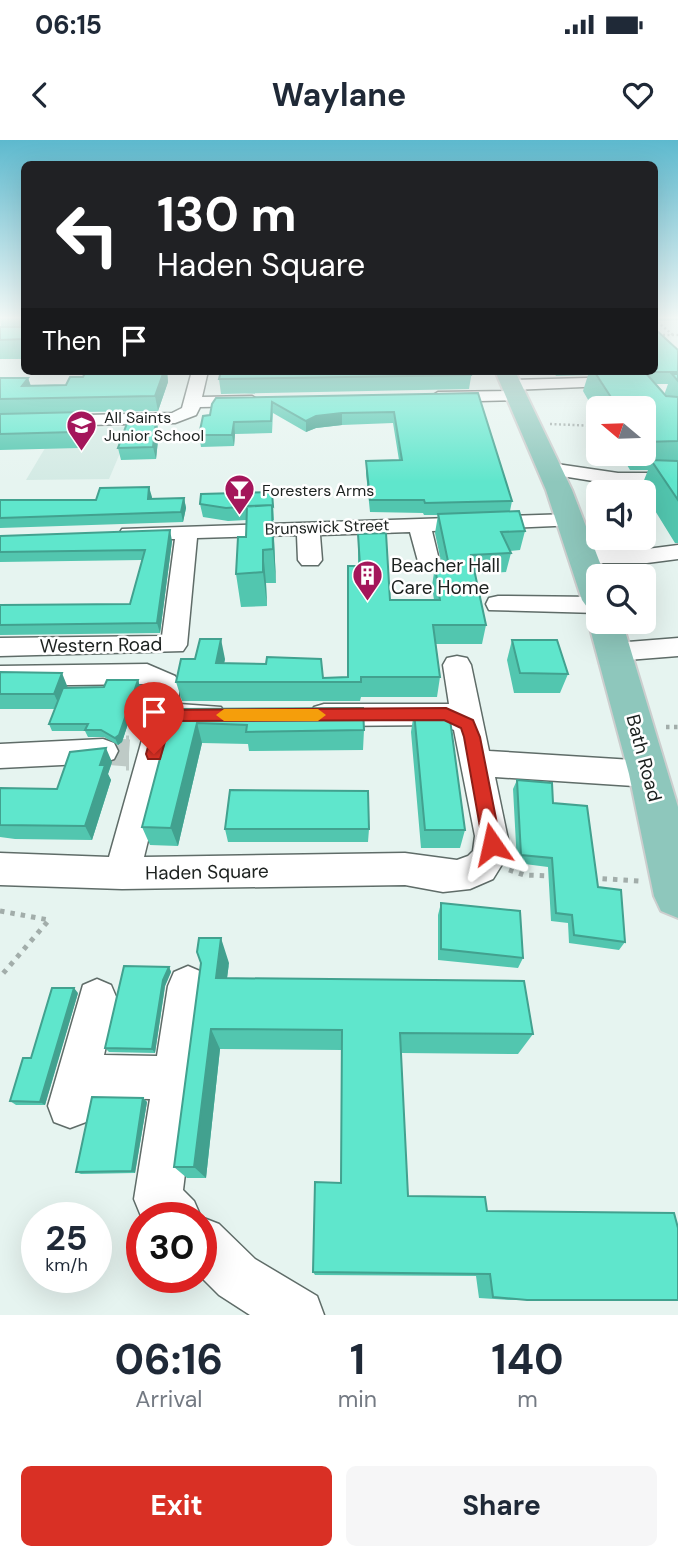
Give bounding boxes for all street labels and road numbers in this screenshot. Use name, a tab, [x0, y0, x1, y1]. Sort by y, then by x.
street label: Brunswick Street	[264, 514, 390, 540]
street label: Western Road	[40, 631, 162, 659]
street label: Bath Road	[620, 712, 668, 804]
street label: Haden Square	[145, 858, 269, 886]

